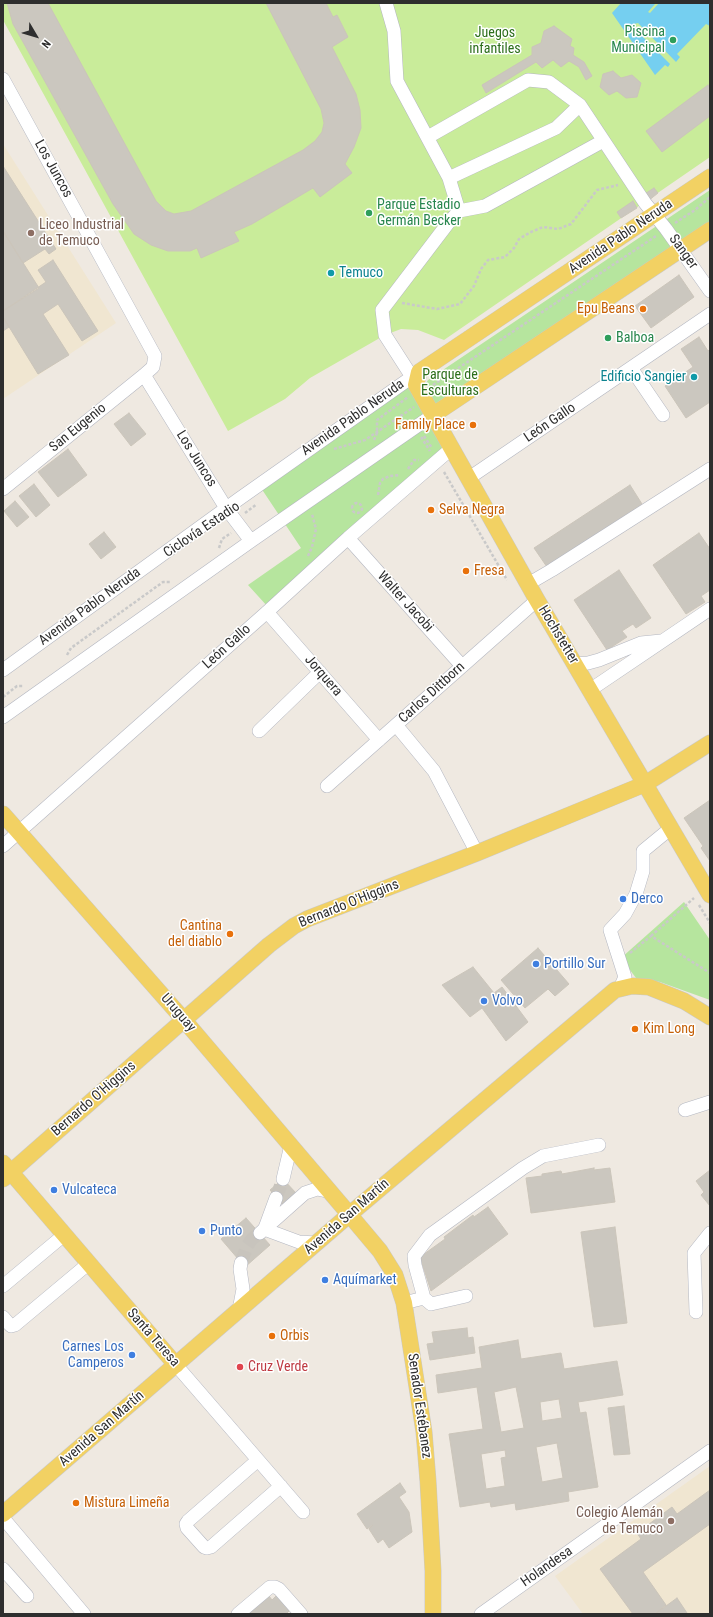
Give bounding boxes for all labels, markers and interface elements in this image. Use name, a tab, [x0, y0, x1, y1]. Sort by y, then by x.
north arrow	[16, 16, 56, 56]
place label: Piscina Municipal	[611, 24, 665, 56]
park label: Juegos infantiles	[469, 25, 521, 58]
marker: Piscina Municipal	[668, 35, 678, 45]
text: N	[39, 37, 53, 50]
street label: Los Juncos	[30, 137, 76, 201]
street label: Avenida Pablo Neruda	[566, 196, 676, 278]
place label: Parque Estadio Germán Becker	[377, 197, 461, 230]
marker: Parque Estadio Germán Becker	[364, 208, 374, 218]
place label: Liceo Industrial de Temuco	[39, 217, 124, 250]
marker: Liceo Industrial de Temuco	[26, 228, 36, 238]
street label: Sanger	[665, 231, 701, 273]
place label: Temuco	[339, 265, 383, 281]
marker: Temuco	[326, 268, 336, 278]
place label: Epu Beans	[577, 301, 635, 317]
marker: Epu Beans	[638, 304, 648, 314]
place label: Balboa	[616, 330, 654, 346]
marker: Balboa	[603, 333, 613, 343]
park label: Parque de Esculturas	[421, 367, 479, 400]
place label: Edificio Sangier	[601, 369, 686, 385]
marker: Edificio Sangier	[689, 372, 699, 382]
street label: Avenida Pablo Neruda	[298, 376, 408, 460]
street label: San Eugenio	[46, 400, 110, 456]
street label: León Gallo	[521, 400, 579, 446]
place label: Family Place	[395, 417, 465, 433]
marker: Family Place	[468, 420, 478, 430]
street label: Los Juncos	[172, 428, 220, 490]
street label: Ciclovía Estadio	[161, 498, 243, 562]
place label: Selva Negra	[439, 502, 505, 518]
marker: Selva Negra	[426, 505, 436, 515]
place label: Fresa	[474, 563, 504, 579]
street label: Avenida Pablo Neruda	[36, 564, 144, 650]
marker: Fresa	[461, 566, 471, 576]
street label: Walter Jacobi	[373, 568, 437, 636]
street label: Hochstetter	[534, 603, 582, 667]
street label: León Gallo	[200, 621, 254, 673]
street label: Jorquera	[301, 652, 345, 700]
street label: Carlos Dittborn	[395, 659, 469, 727]
street label: Bernardo O'Higgins	[297, 876, 401, 932]
place label: Derco	[631, 891, 663, 907]
marker: Derco	[618, 894, 628, 904]
place label: Cantina del diablo	[168, 918, 222, 950]
marker: Cantina del diablo	[225, 929, 235, 939]
place label: Portillo Sur	[544, 956, 606, 972]
marker: Portillo Sur	[531, 959, 541, 969]
street label: Uruguay	[157, 991, 199, 1035]
place label: Volvo	[492, 993, 523, 1009]
marker: Volvo	[479, 996, 489, 1006]
place label: Kim Long	[643, 1021, 695, 1037]
marker: Kim Long	[630, 1024, 640, 1034]
street label: Bernardo O'Higgins	[48, 1058, 140, 1140]
street label: Avenida San Martín	[301, 1176, 393, 1258]
place label: Vulcateca	[62, 1182, 117, 1198]
marker: Vulcateca	[49, 1185, 59, 1195]
place label: Punto	[210, 1223, 242, 1239]
marker: Punto	[197, 1226, 207, 1236]
place label: Aquímarket	[333, 1272, 397, 1288]
marker: Aquímarket	[320, 1275, 330, 1285]
street label: Santa Teresa	[123, 1305, 183, 1371]
place label: Orbis	[280, 1328, 309, 1344]
marker: Orbis	[267, 1331, 277, 1341]
place label: Carnes Los Camperos	[62, 1339, 124, 1372]
marker: Carnes Los Camperos	[127, 1350, 137, 1360]
street label: Senador Estébanez	[403, 1352, 435, 1460]
place label: Cruz Verde	[248, 1359, 308, 1375]
marker: Cruz Verde	[235, 1362, 245, 1372]
street label: Avenida San Martín	[56, 1388, 148, 1470]
place label: Mistura Limeña	[84, 1495, 169, 1511]
marker: Mistura Limeña	[71, 1498, 81, 1508]
place label: Colegio Alemán de Temuco	[576, 1505, 663, 1538]
marker: Colegio Alemán de Temuco	[666, 1516, 676, 1526]
street label: Holandesa	[518, 1543, 576, 1591]

